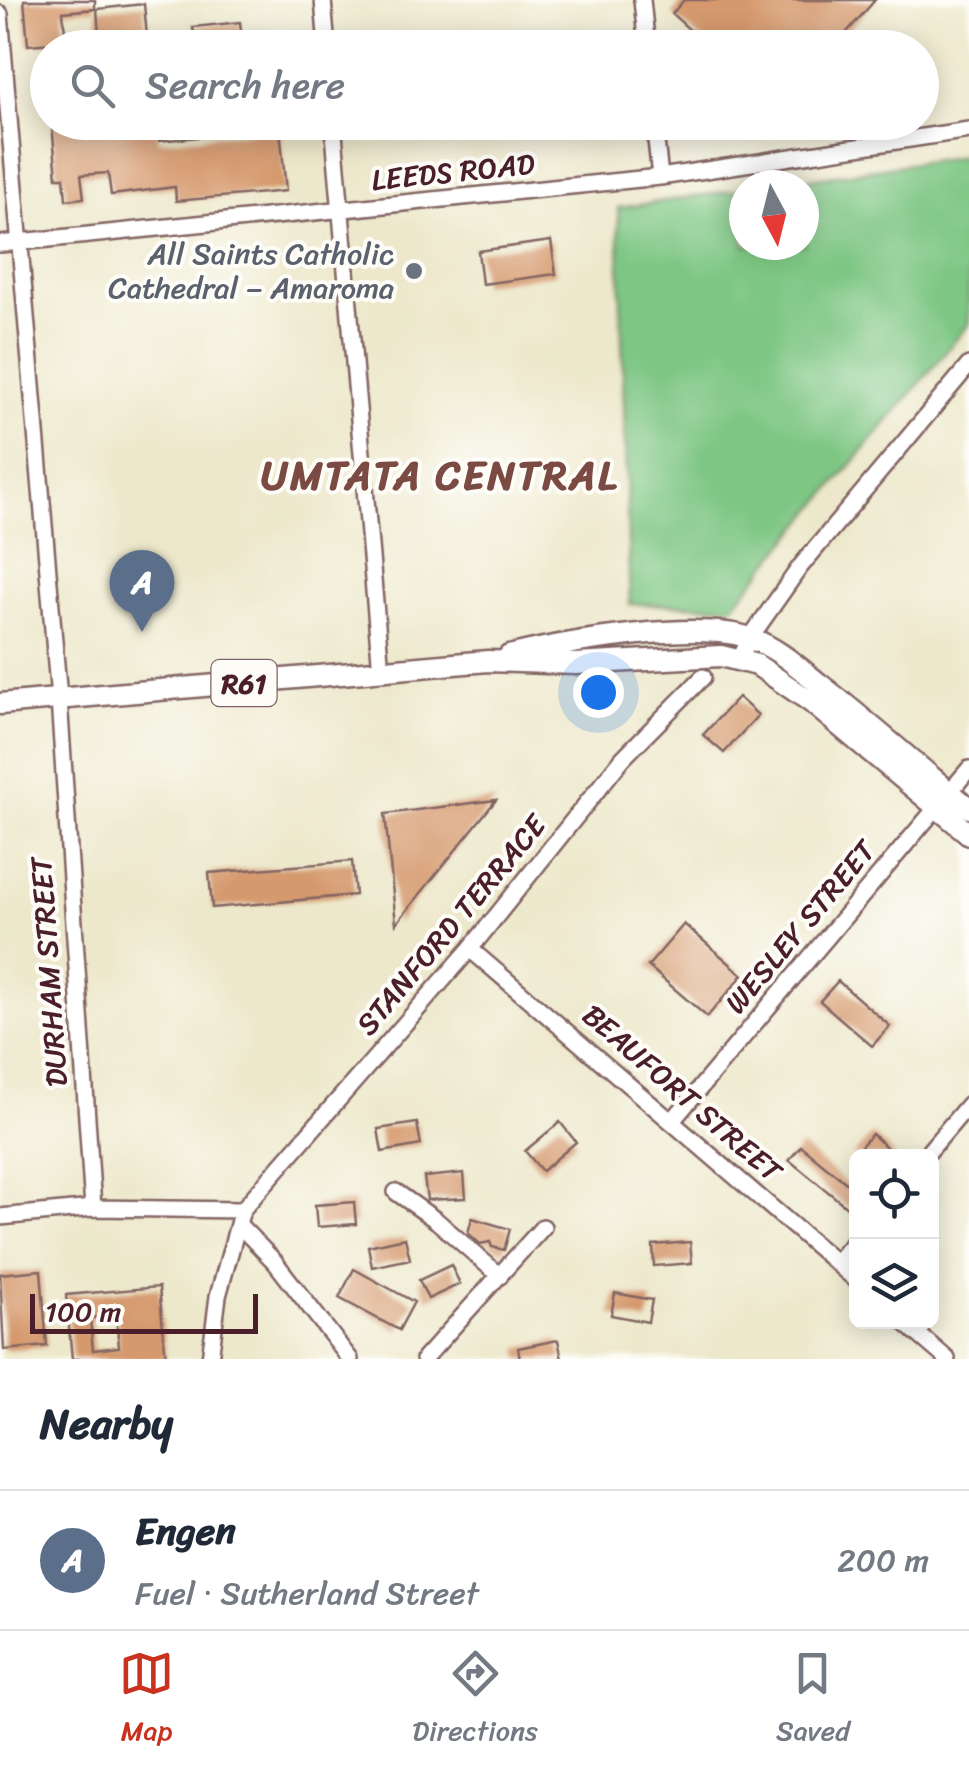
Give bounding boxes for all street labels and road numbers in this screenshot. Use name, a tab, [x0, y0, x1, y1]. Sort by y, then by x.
street label: LEEDS ROAD	[369, 137, 538, 207]
road number: R61	[212, 660, 276, 706]
street label: STANFORD TERRACE	[342, 800, 562, 1048]
street label: WESLEY STREET	[710, 826, 891, 1027]
street label: DURHAM STREET	[14, 853, 84, 1089]
street label: BEAUFORT STREET	[569, 990, 796, 1197]

